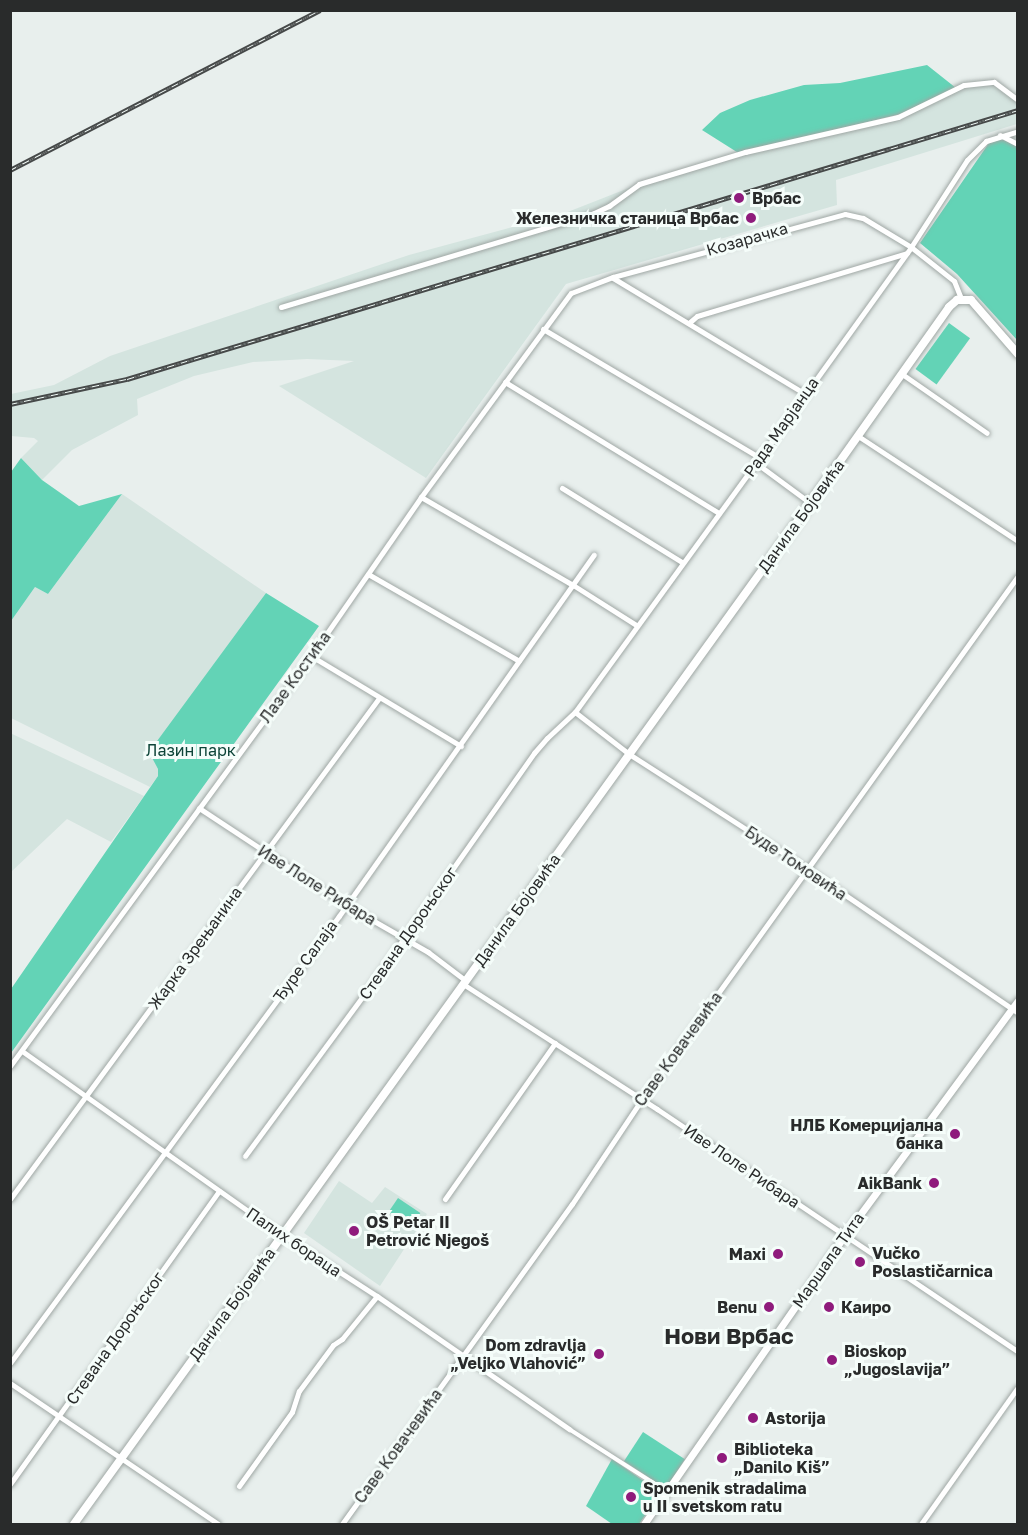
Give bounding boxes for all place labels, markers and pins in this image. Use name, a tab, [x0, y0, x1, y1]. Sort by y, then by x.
place label: Врбас	[752, 188, 801, 208]
marker: Врбас	[730, 189, 748, 207]
place label: Железничка станица Врбас	[516, 208, 739, 228]
marker: Железничка станица Врбас	[744, 211, 758, 225]
place label: НЛБ Комерцијална банка	[790, 1115, 943, 1153]
marker: НЛБ Комерцијална банка	[948, 1127, 962, 1141]
place label: AikBank	[857, 1173, 922, 1193]
marker: AikBank	[927, 1176, 941, 1190]
place label: OŠ Petar II Petrović Njegoš	[366, 1212, 489, 1250]
marker: OŠ Petar II Petrović Njegoš	[347, 1224, 361, 1238]
place label: Vučko Poslastičarnica	[872, 1243, 993, 1281]
place label: Maxi	[729, 1244, 766, 1264]
marker: Maxi	[771, 1247, 785, 1261]
marker: Vučko Poslastičarnica	[853, 1255, 867, 1269]
place label: Benu	[717, 1297, 757, 1317]
place label: Каиро	[841, 1297, 891, 1317]
marker: Benu	[762, 1300, 776, 1314]
marker: Каиро	[822, 1300, 836, 1314]
place label: Dom zdravlja „Veljko Vlahović”	[450, 1335, 586, 1373]
place label: Bioskop „Jugoslavija”	[844, 1341, 950, 1379]
marker: Dom zdravlja „Veljko Vlahović”	[590, 1345, 608, 1363]
marker: Bioskop „Jugoslavija”	[825, 1353, 839, 1367]
place label: Astorija	[765, 1408, 825, 1428]
marker: Astorija	[746, 1411, 760, 1425]
place label: Biblioteka „Danilo Kiš”	[734, 1439, 830, 1477]
marker: Biblioteka „Danilo Kiš”	[715, 1451, 729, 1465]
place label: Spomenik stradalima u II svetskom ratu	[643, 1478, 807, 1516]
marker: Spomenik stradalima u II svetskom ratu	[624, 1490, 638, 1504]

